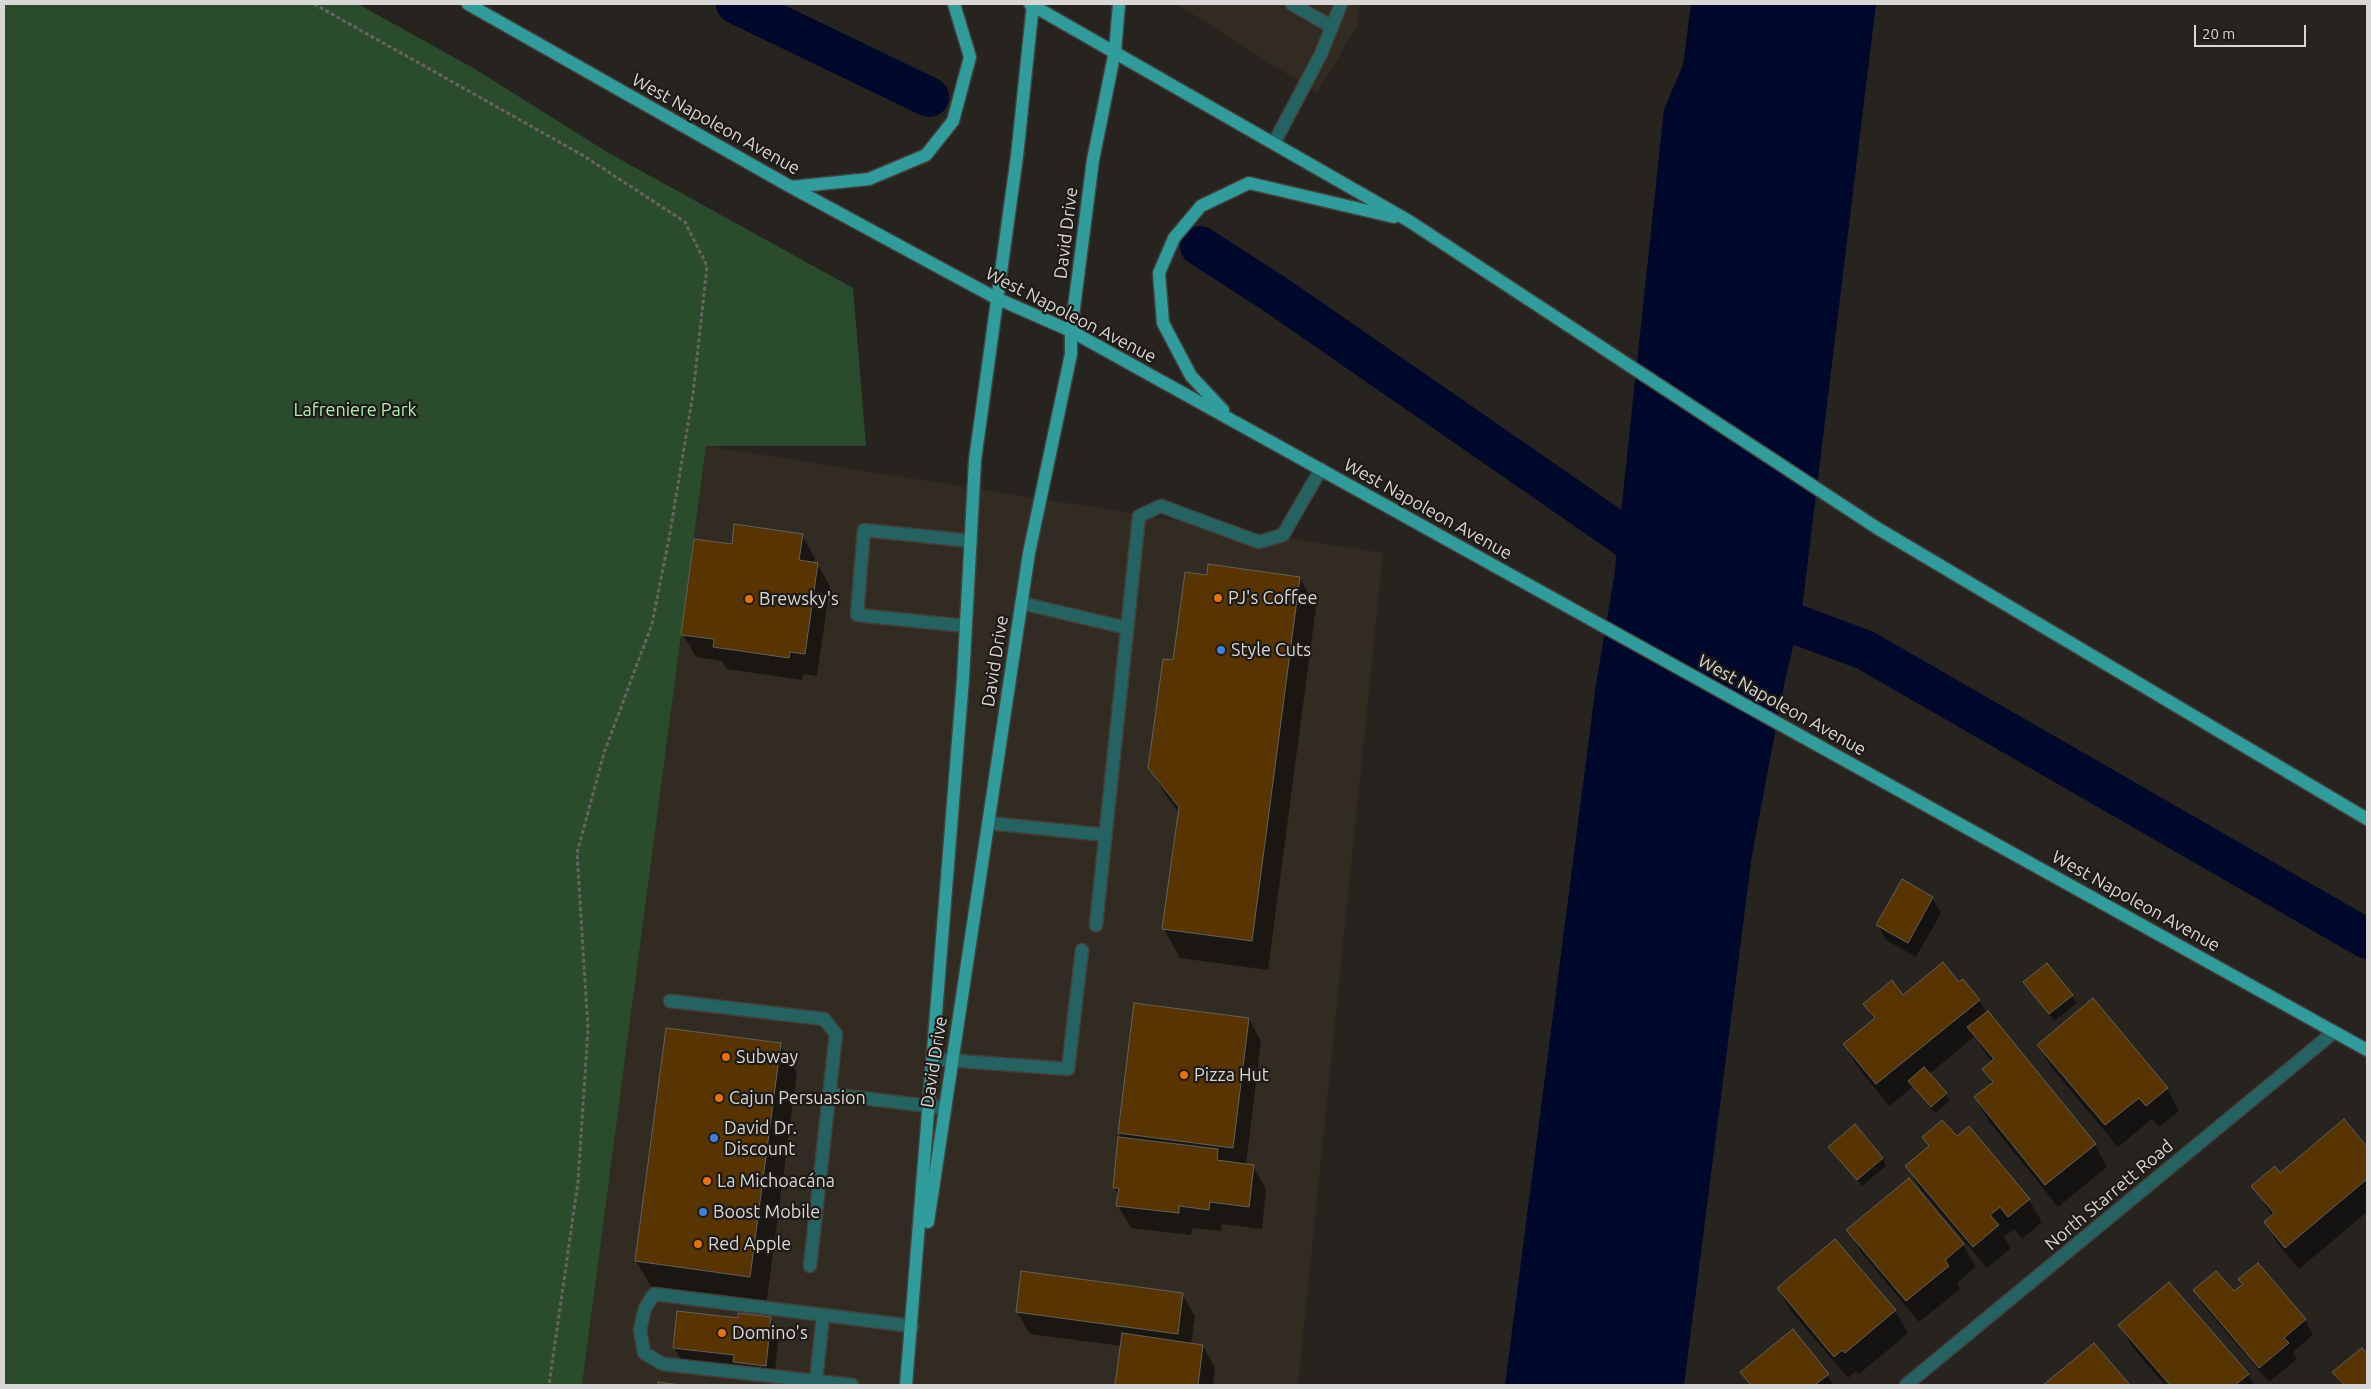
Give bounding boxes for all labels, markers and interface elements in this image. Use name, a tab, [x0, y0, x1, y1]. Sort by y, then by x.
scale bar	[2196, 15, 2308, 47]
text: 20 m	[2202, 25, 2235, 42]
street label: West Napoleon Avenue	[628, 69, 804, 179]
street label: David Drive	[1050, 186, 1082, 280]
street label: West Napoleon Avenue	[982, 263, 1160, 367]
park label: Lafreniere Park	[293, 399, 417, 421]
street label: West Napoleon Avenue	[1340, 454, 1516, 564]
place label: PJ's Coffee	[1228, 587, 1317, 609]
place label: Brewsky's	[759, 588, 839, 610]
marker: PJ's Coffee	[1212, 592, 1224, 604]
marker: Brewsky's	[743, 593, 755, 605]
street label: David Drive	[977, 614, 1013, 708]
place label: Style Cuts	[1231, 639, 1311, 661]
marker: Style Cuts	[1215, 644, 1227, 656]
street label: West Napoleon Avenue	[1694, 650, 1870, 760]
street label: West Napoleon Avenue	[2048, 846, 2224, 956]
street label: David Drive	[916, 1015, 952, 1109]
place label: Subway	[736, 1046, 798, 1068]
marker: Subway	[720, 1051, 732, 1063]
place label: Pizza Hut	[1194, 1064, 1269, 1086]
marker: Pizza Hut	[1178, 1069, 1190, 1081]
place label: Cajun Persuasion	[729, 1087, 866, 1109]
marker: Cajun Persuasion	[713, 1092, 725, 1104]
place label: David Dr. Discount	[724, 1117, 797, 1160]
marker: David Dr. Discount	[708, 1132, 720, 1144]
street label: North Starrett Road	[2040, 1135, 2178, 1255]
place label: La Michoacána	[717, 1170, 835, 1192]
marker: La Michoacána	[701, 1175, 713, 1187]
place label: Boost Mobile	[713, 1201, 820, 1223]
marker: Boost Mobile	[697, 1206, 709, 1218]
place label: Red Apple	[708, 1233, 791, 1255]
marker: Red Apple	[692, 1238, 704, 1250]
place label: Domino's	[732, 1322, 808, 1344]
marker: Domino's	[716, 1327, 728, 1339]

